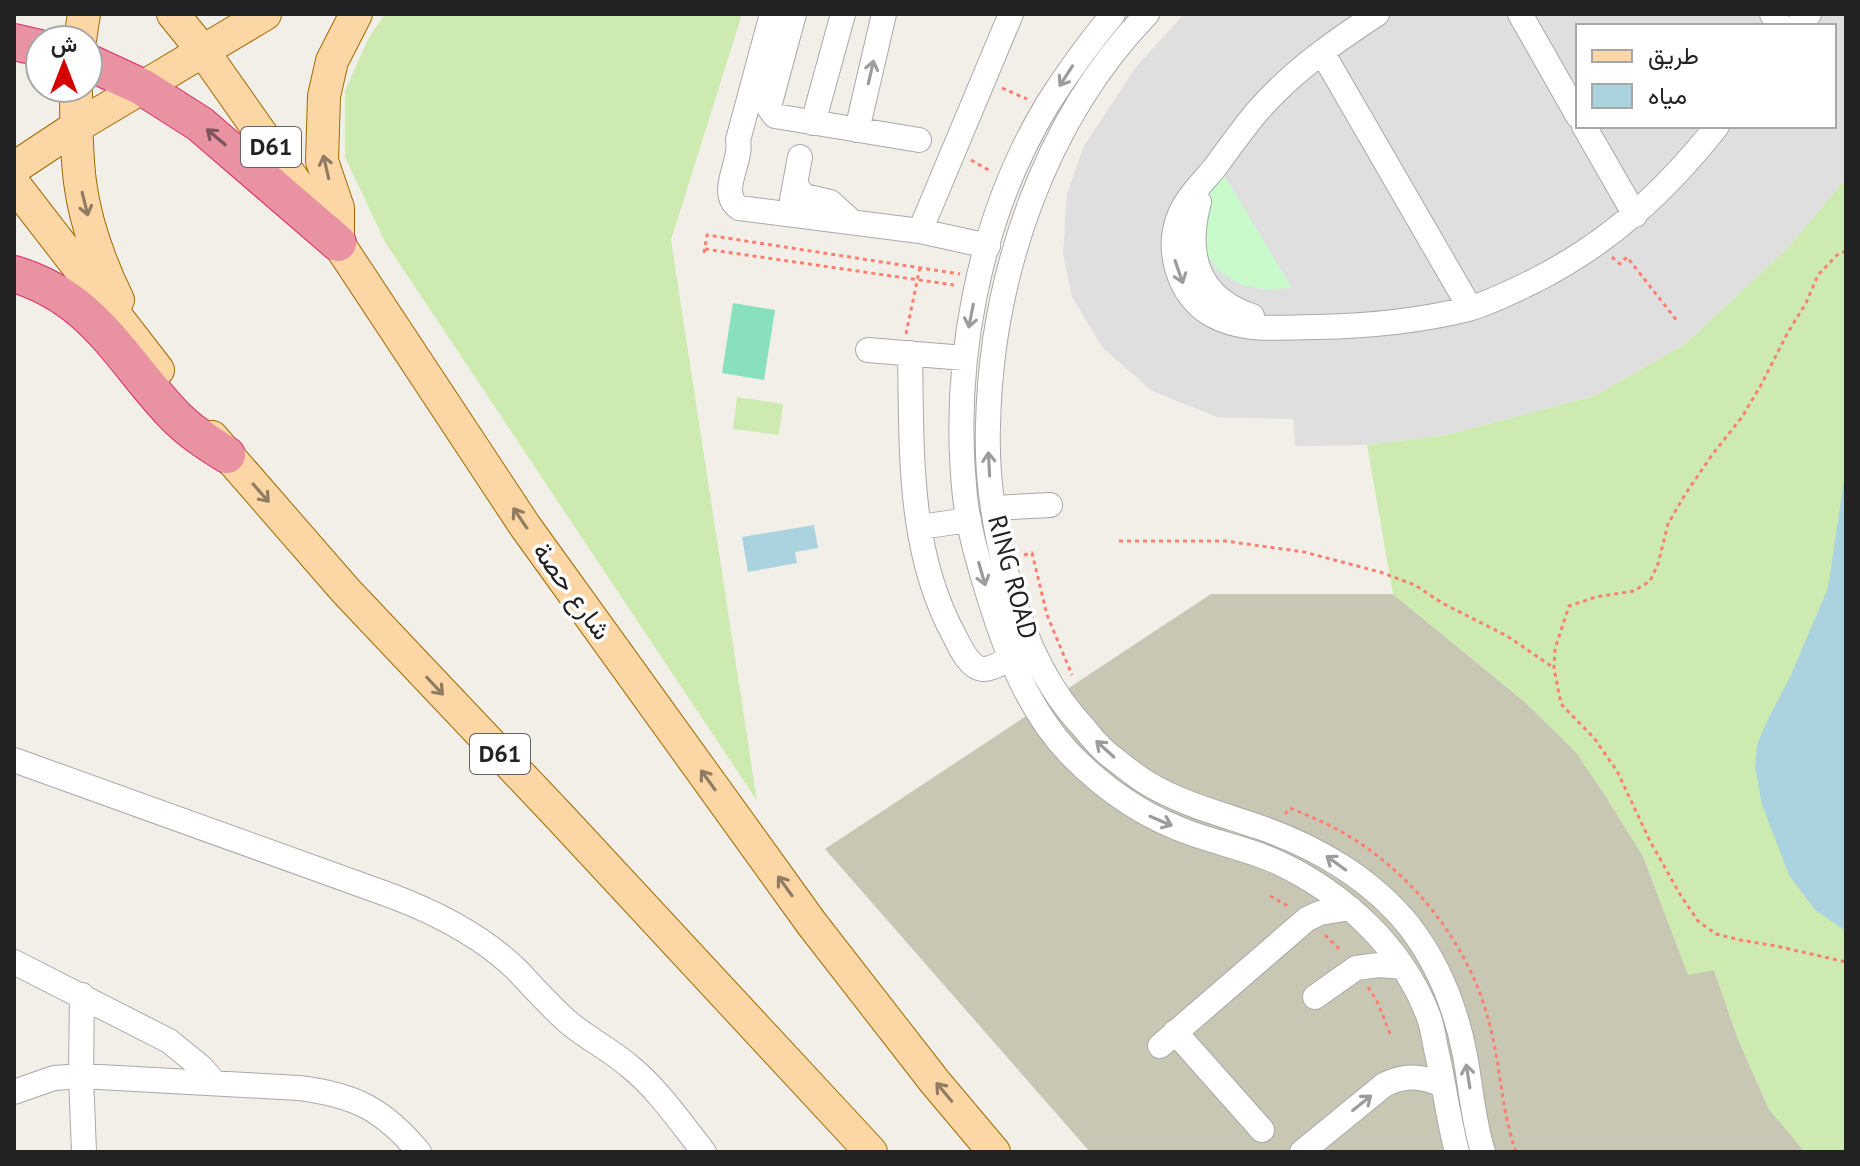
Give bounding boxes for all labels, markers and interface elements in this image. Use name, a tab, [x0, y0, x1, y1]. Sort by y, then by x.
north arrow	[24, 24, 104, 104]
legend	[1576, 24, 1836, 128]
text: ش	[51, 30, 77, 58]
text: طريق	[1648, 40, 1699, 71]
one-way arrow	[864, 60, 879, 86]
one-way arrow	[1057, 64, 1073, 87]
text: مياه	[1648, 80, 1687, 111]
road number: D61	[241, 127, 301, 167]
one-way arrow	[206, 128, 227, 146]
one-way arrow	[317, 155, 332, 181]
one-way arrow	[78, 191, 93, 217]
one-way arrow	[1173, 259, 1188, 284]
one-way arrow	[962, 303, 977, 329]
one-way arrow	[982, 451, 997, 478]
one-way arrow	[251, 483, 269, 503]
one-way arrow	[512, 507, 528, 529]
street label: RING ROAD	[981, 511, 1046, 643]
street label: شارع حصة	[524, 536, 619, 647]
one-way arrow	[975, 560, 990, 586]
one-way arrow	[426, 675, 444, 695]
road number: D61	[470, 734, 530, 774]
one-way arrow	[1095, 741, 1115, 759]
one-way arrow	[700, 769, 717, 791]
one-way arrow	[1148, 814, 1173, 829]
one-way arrow	[1325, 855, 1347, 871]
one-way arrow	[777, 876, 793, 898]
one-way arrow	[1460, 1063, 1475, 1089]
one-way arrow	[935, 1083, 953, 1103]
one-way arrow	[1352, 1094, 1372, 1112]

